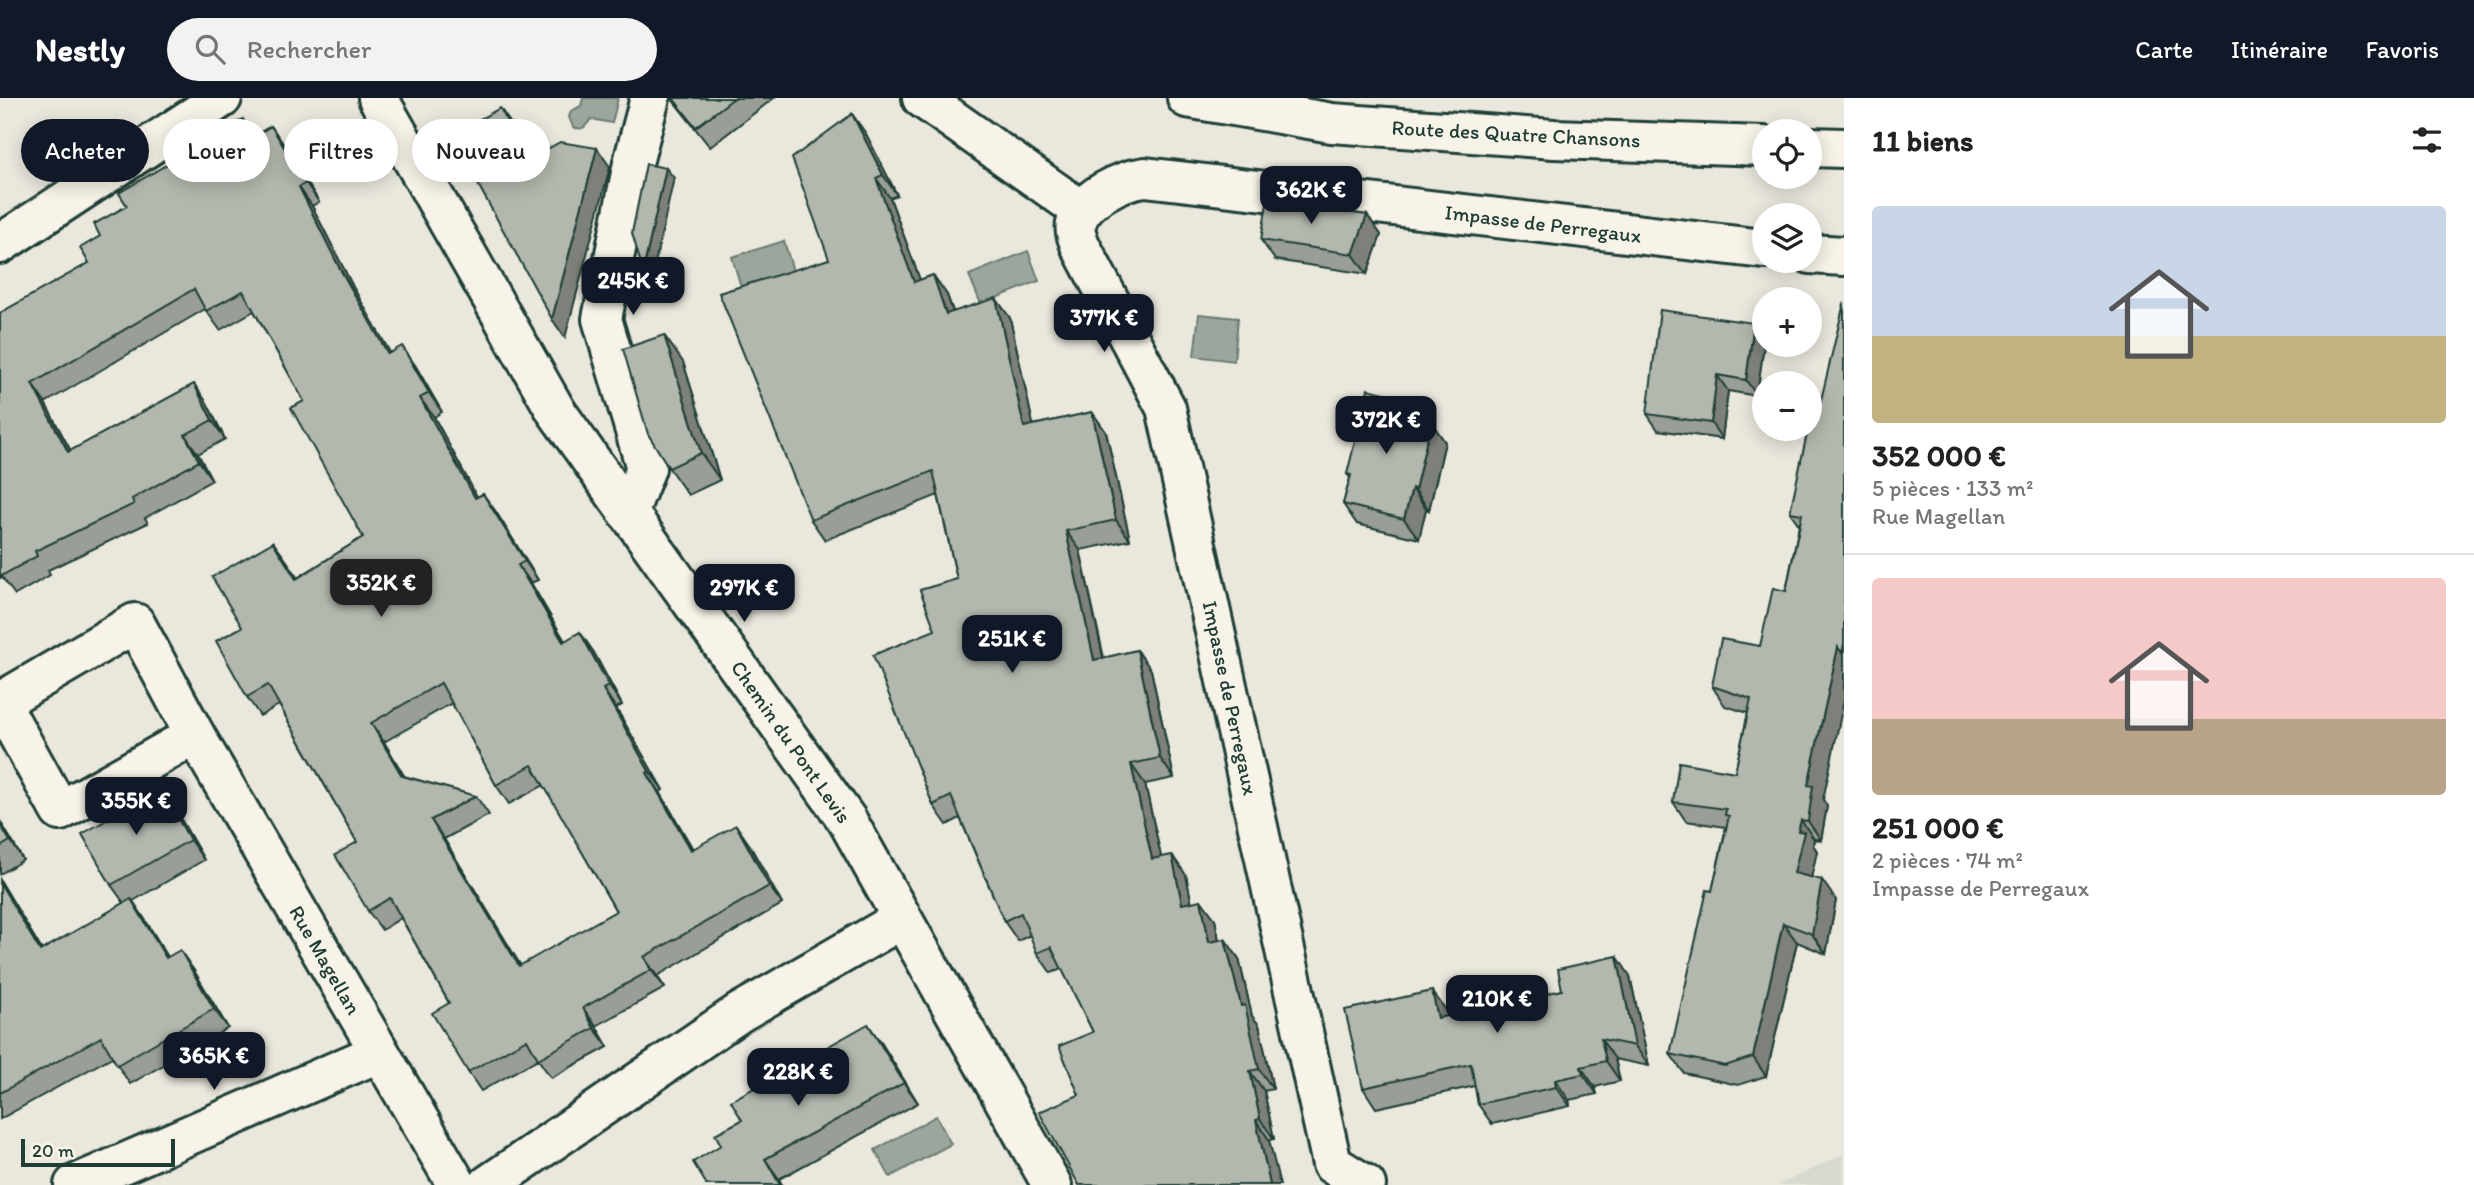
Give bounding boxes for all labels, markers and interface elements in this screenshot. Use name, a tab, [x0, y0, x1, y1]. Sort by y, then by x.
search box	[167, 18, 657, 81]
text: Nestly	[35, 30, 125, 69]
icon: search	[191, 30, 229, 68]
text: Rechercher	[247, 33, 371, 65]
text: Carte	[2135, 35, 2193, 64]
text: Itinéraire	[2231, 35, 2328, 64]
text: Favoris	[2366, 35, 2439, 64]
street label: Route des Quatre Chansons	[1391, 114, 1641, 153]
chip: Acheter	[21, 119, 149, 182]
chip: Louer	[163, 119, 270, 182]
chip: Filtres	[284, 119, 398, 182]
chip: Nouveau	[412, 119, 550, 182]
map controls	[1752, 119, 1822, 441]
button: locate	[1752, 119, 1822, 189]
icon: filters	[2408, 121, 2446, 159]
text: 11 biens	[1872, 122, 1974, 159]
pin: 362K €	[1254, 166, 1368, 226]
text: 362K €	[1276, 175, 1346, 203]
street label: Impasse de Perregaux	[1443, 199, 1643, 248]
button: layers	[1752, 203, 1822, 273]
icon: home	[2096, 251, 2222, 377]
pin: 245K €	[576, 258, 690, 317]
text: 245K €	[597, 266, 669, 294]
button: +	[1752, 287, 1822, 357]
pin: 377K €	[1047, 294, 1161, 354]
text: 377K €	[1070, 303, 1138, 331]
button: −	[1752, 371, 1822, 441]
pin: 372K €	[1329, 396, 1443, 456]
text: 372K €	[1351, 405, 1421, 433]
text: 352 000 €	[1872, 437, 2006, 474]
text: 5 pièces · 133 m²	[1872, 474, 2033, 502]
text: Rue Magellan	[1872, 502, 2005, 530]
pin: 352K €	[324, 560, 438, 619]
pin: 297K €	[687, 564, 801, 624]
text: 352K €	[346, 568, 416, 596]
text: 297K €	[710, 573, 778, 601]
street label: Impasse de Perregaux	[1198, 598, 1263, 798]
pin: 251K €	[955, 616, 1069, 675]
icon: home	[2096, 623, 2222, 749]
text: 251K €	[978, 624, 1046, 652]
street label: Chemin du Pont Levis	[726, 656, 857, 828]
pin: 355K €	[79, 778, 193, 837]
text: 355K €	[101, 786, 171, 814]
text: 251 000 €	[1872, 809, 2004, 846]
text: 2 pièces · 74 m²	[1872, 846, 2023, 874]
text: Impasse de Perregaux	[1872, 874, 2089, 902]
street label: Rue Magellan	[284, 901, 367, 1019]
pin: 210K €	[1440, 976, 1554, 1035]
text: 210K €	[1462, 984, 1532, 1012]
pin: 365K €	[157, 1032, 271, 1092]
text: 365K €	[179, 1041, 249, 1069]
pin: 228K €	[741, 1048, 855, 1108]
text: 228K €	[763, 1057, 833, 1085]
scale bar	[21, 1136, 175, 1168]
text: 20 m	[32, 1139, 74, 1162]

